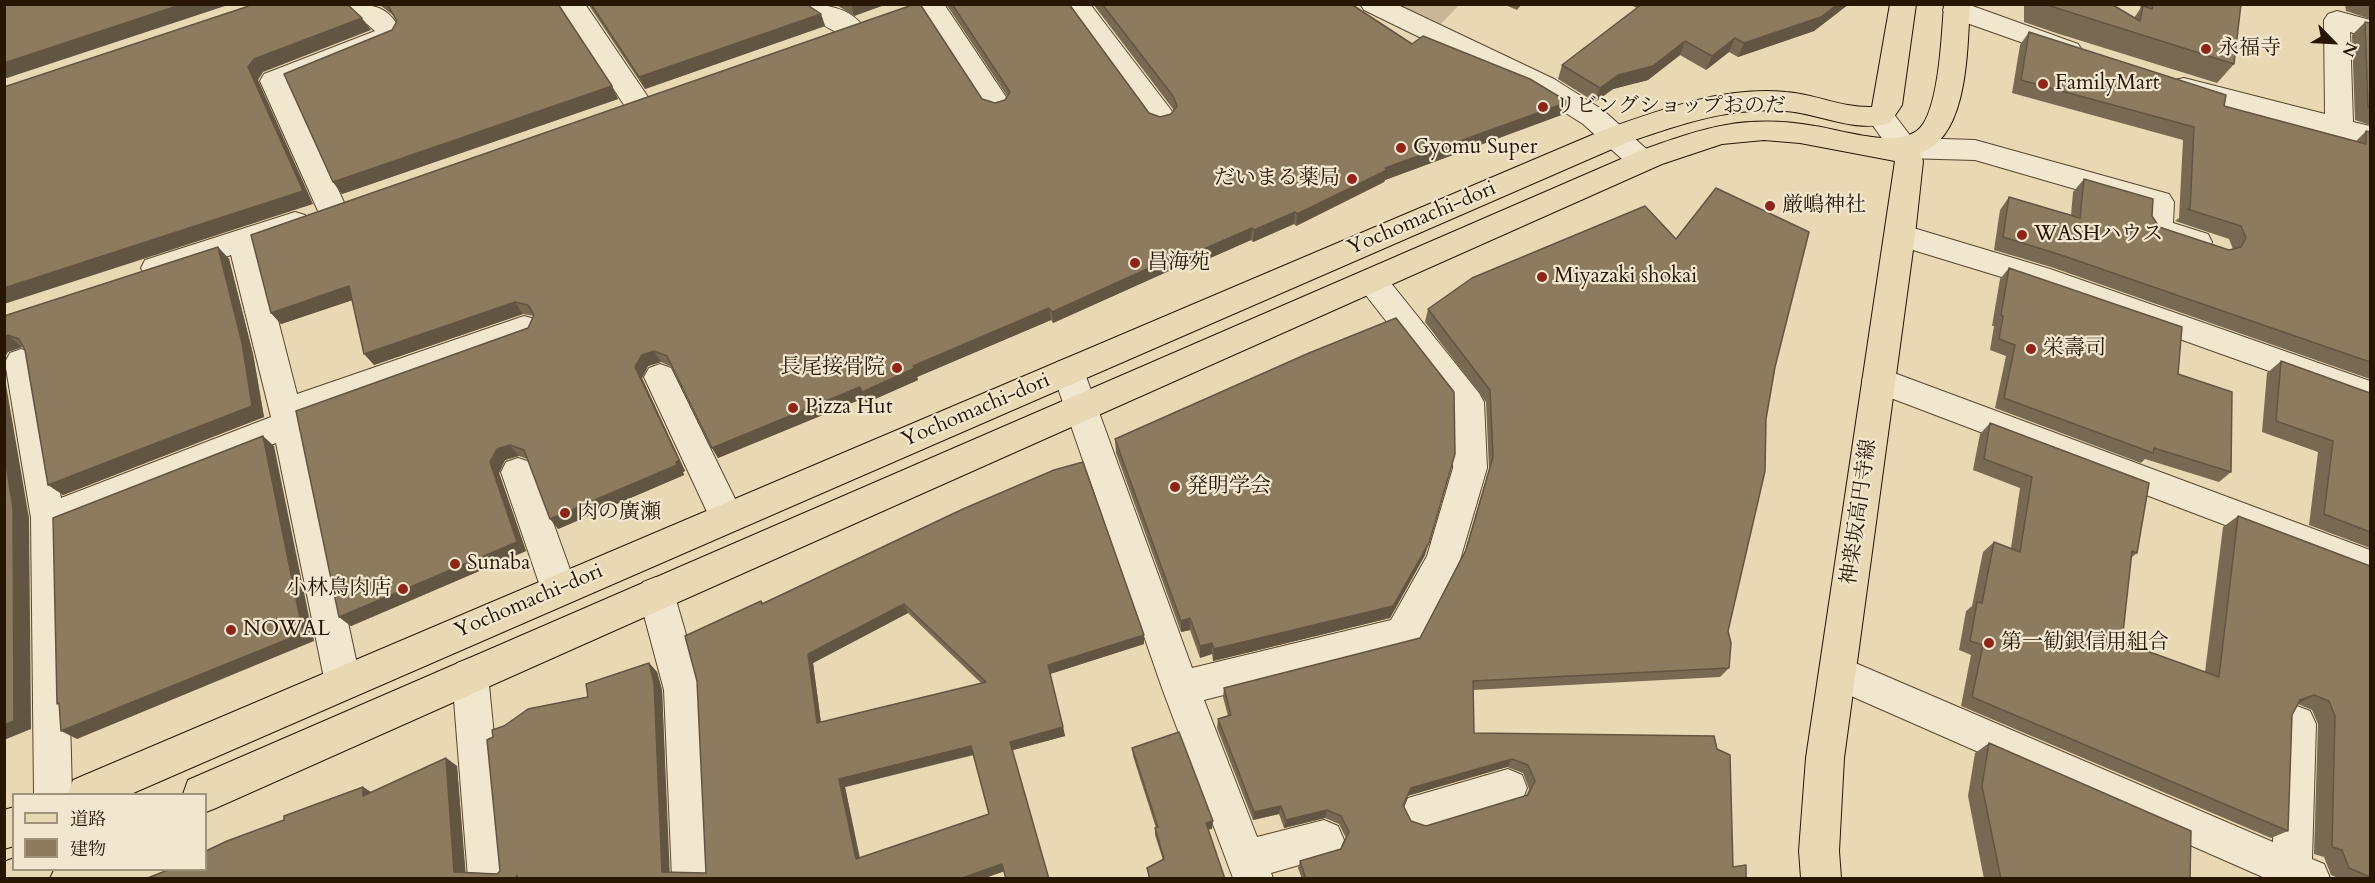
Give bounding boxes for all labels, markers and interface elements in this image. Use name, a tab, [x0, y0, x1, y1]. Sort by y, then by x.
north arrow	[2303, 12, 2363, 72]
place label: 永福寺	[2218, 36, 2281, 62]
text: N	[2337, 38, 2362, 60]
marker: 永福寺	[2199, 42, 2213, 56]
place label: FamilyMart	[2055, 71, 2159, 97]
marker: FamilyMart	[2036, 77, 2050, 91]
place label: リビングショップおのだ	[1555, 94, 1786, 120]
marker: リビングショップおのだ	[1536, 100, 1550, 114]
place label: Gyomu Super	[1413, 135, 1537, 161]
marker: Gyomu Super	[1394, 141, 1408, 155]
place label: だいまる薬局	[1214, 166, 1340, 192]
marker: だいまる薬局	[1345, 172, 1359, 186]
street label: Yochomachi-dori	[1344, 176, 1500, 262]
place label: 厳嶋神社	[1782, 193, 1866, 219]
marker: 厳嶋神社	[1763, 199, 1777, 213]
place label: WASHハウス	[2034, 222, 2163, 248]
marker: WASHハウス	[2015, 228, 2029, 242]
place label: 昌海苑	[1147, 250, 1210, 276]
marker: 昌海苑	[1128, 256, 1142, 270]
place label: Miyazaki shokai	[1554, 264, 1697, 290]
marker: Miyazaki shokai	[1535, 270, 1549, 284]
place label: 栄壽司	[2043, 336, 2106, 362]
marker: 栄壽司	[2024, 342, 2038, 356]
place label: 長尾接骨院	[780, 355, 885, 381]
marker: 長尾接骨院	[890, 361, 904, 375]
street label: Yochomachi-dori	[898, 368, 1054, 454]
place label: Pizza Hut	[805, 395, 893, 421]
marker: Pizza Hut	[786, 401, 800, 415]
street label: 神楽坂高円寺線	[1837, 437, 1883, 587]
place label: 発明学会	[1187, 474, 1271, 500]
marker: 発明学会	[1168, 480, 1182, 494]
place label: 肉の廣瀬	[577, 500, 661, 526]
marker: 肉の廣瀬	[558, 506, 572, 520]
place label: Sunaba	[467, 551, 530, 577]
marker: Sunaba	[448, 557, 462, 571]
street label: Yochomachi-dori	[451, 559, 607, 645]
place label: 小林鳥肉店	[286, 576, 391, 602]
marker: 小林鳥肉店	[396, 582, 410, 596]
place label: NOWAL	[243, 617, 330, 643]
marker: NOWAL	[224, 623, 238, 637]
place label: 第一勧銀信用組合	[2001, 630, 2169, 656]
marker: 第一勧銀信用組合	[1982, 636, 1996, 650]
legend	[12, 793, 207, 871]
text: 道路	[70, 807, 106, 832]
text: 建物	[70, 837, 106, 862]

